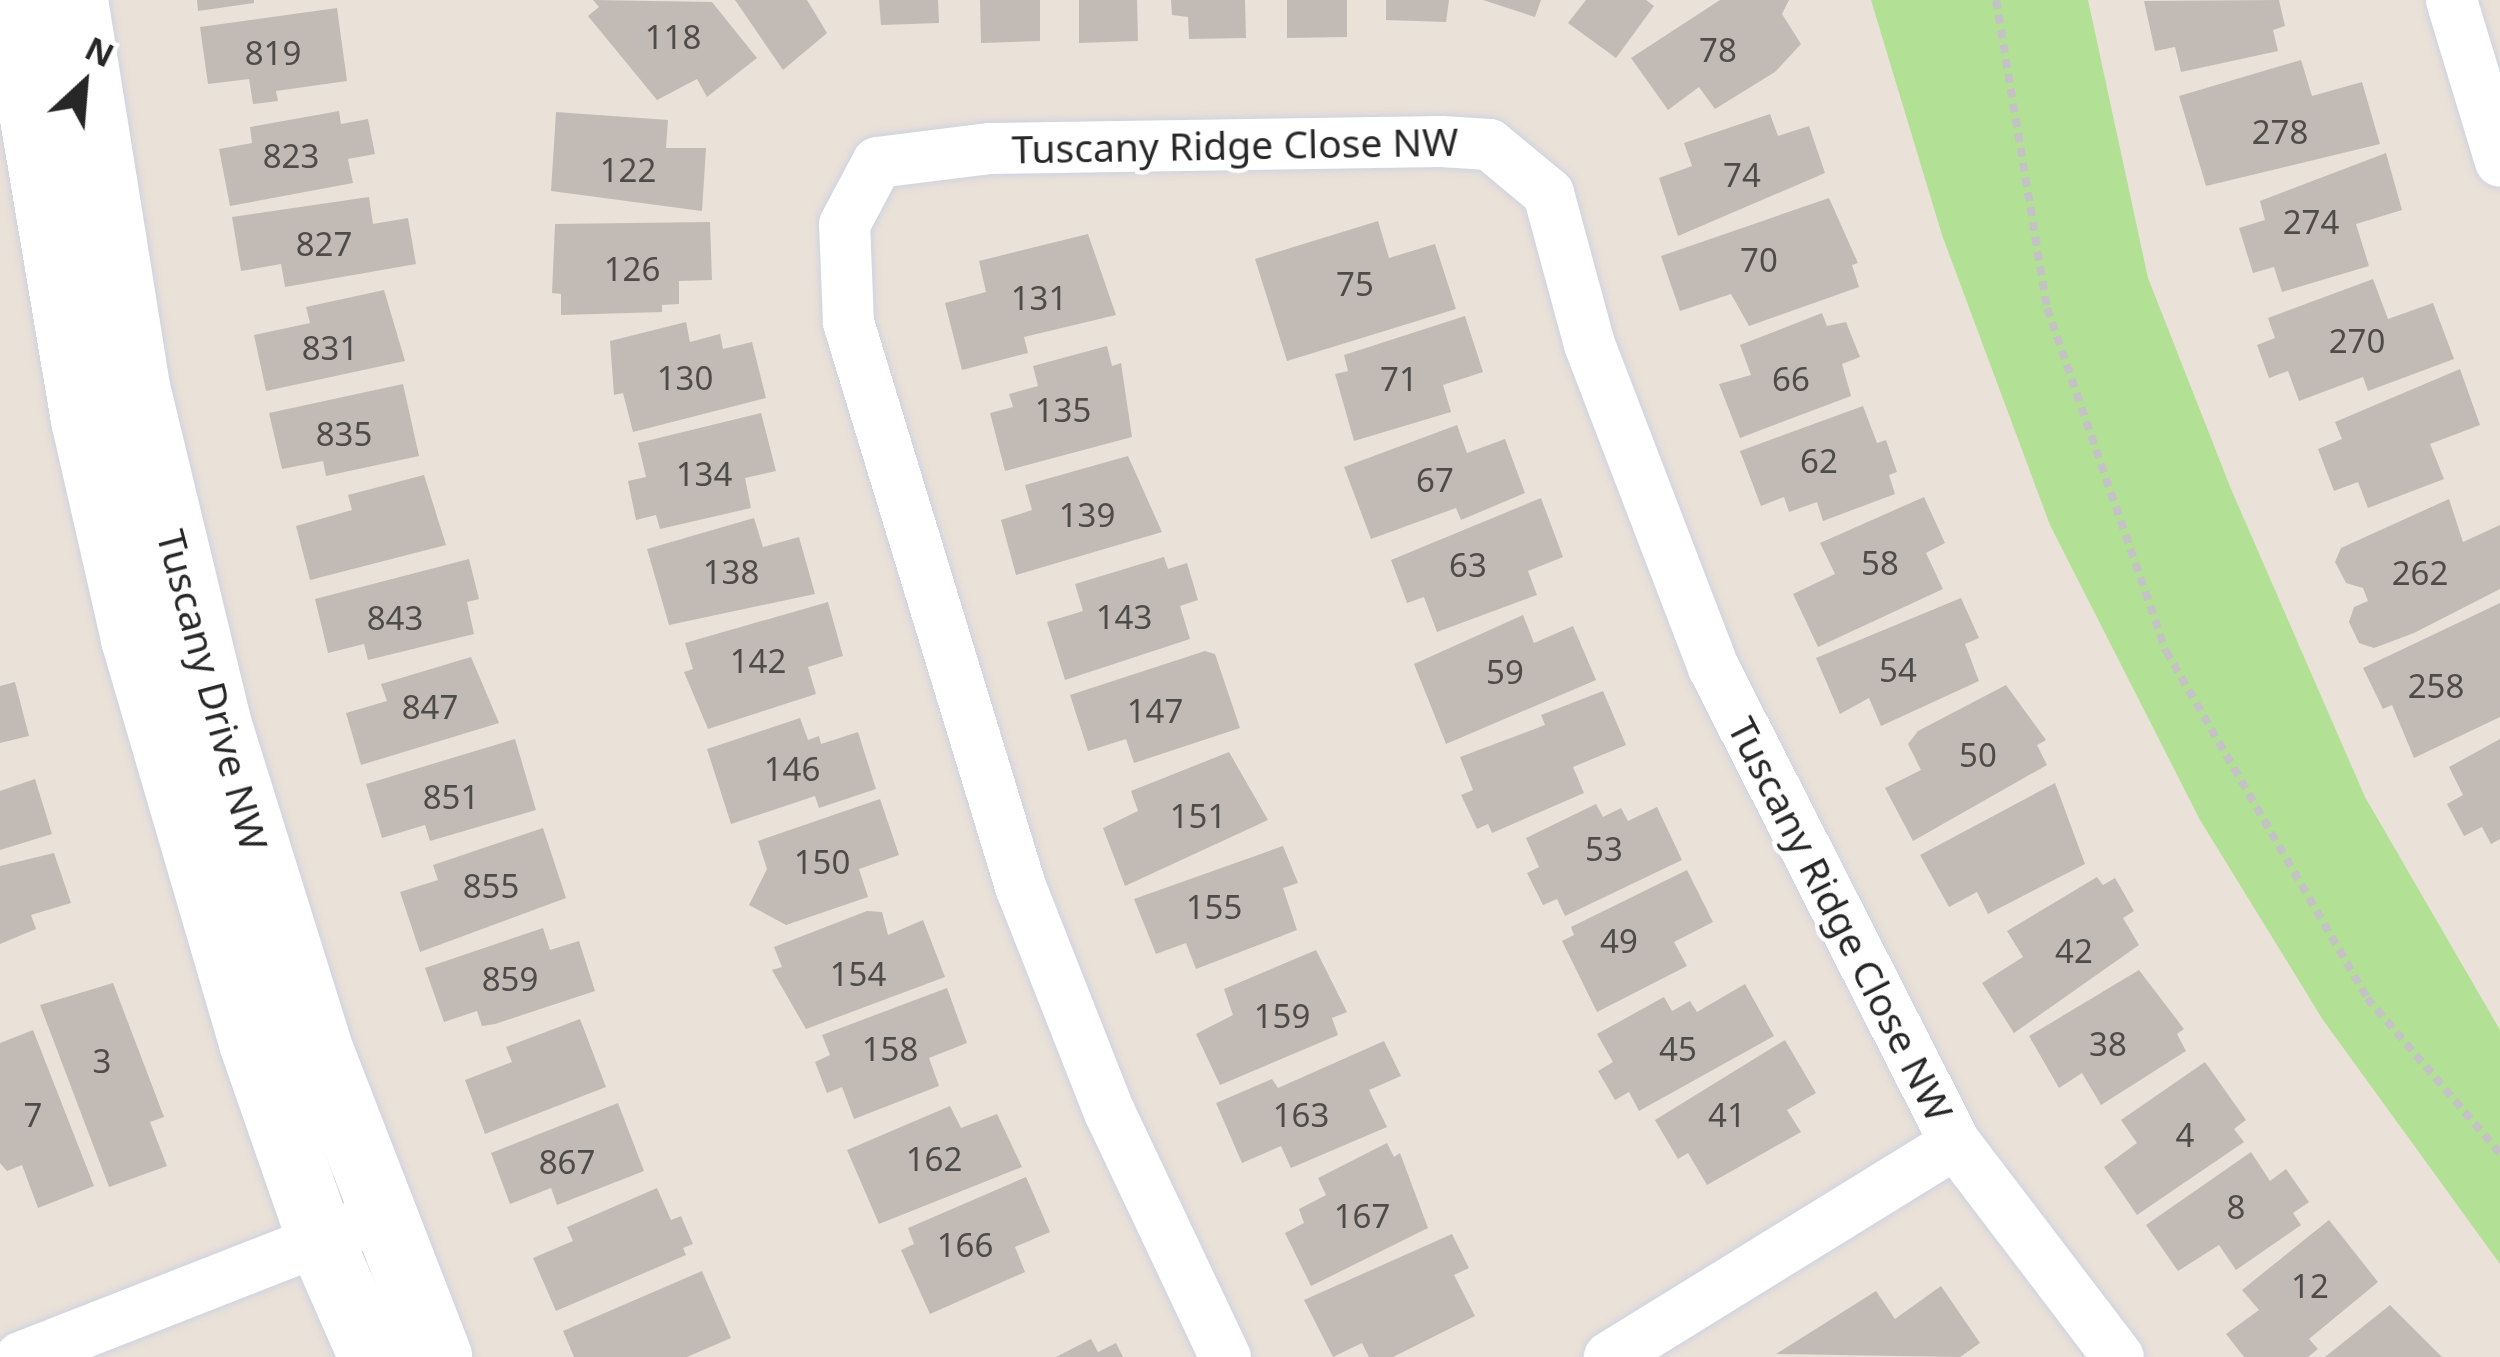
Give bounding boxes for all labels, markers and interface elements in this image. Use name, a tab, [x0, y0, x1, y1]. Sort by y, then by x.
house number: 118	[645, 17, 701, 57]
north arrow	[24, 24, 144, 144]
text: N	[78, 25, 122, 77]
house number: 78	[1699, 30, 1737, 70]
house number: 819	[245, 33, 301, 73]
house number: 278	[2252, 112, 2308, 152]
street label: Tuscany Ridge Close NW	[1011, 118, 1459, 172]
house number: 823	[263, 136, 319, 176]
house number: 122	[600, 150, 656, 190]
house number: 74	[1723, 155, 1761, 195]
house number: 274	[2283, 202, 2339, 242]
house number: 827	[296, 224, 352, 264]
house number: 70	[1740, 240, 1778, 280]
house number: 126	[604, 249, 660, 289]
house number: 75	[1336, 264, 1374, 304]
house number: 131	[1011, 278, 1067, 318]
house number: 270	[2329, 321, 2385, 361]
house number: 831	[302, 328, 358, 368]
house number: 130	[657, 358, 713, 398]
house number: 71	[1380, 359, 1418, 399]
house number: 66	[1772, 359, 1810, 399]
house number: 135	[1035, 390, 1091, 430]
house number: 835	[316, 414, 372, 454]
house number: 62	[1800, 441, 1838, 481]
house number: 134	[676, 454, 732, 494]
house number: 67	[1416, 460, 1454, 500]
house number: 139	[1059, 495, 1115, 535]
street label: Tuscany Drive NW	[148, 525, 278, 855]
house number: 58	[1861, 543, 1899, 583]
house number: 63	[1449, 545, 1487, 585]
house number: 138	[703, 552, 759, 592]
house number: 262	[2392, 553, 2448, 593]
house number: 143	[1096, 597, 1152, 637]
house number: 843	[367, 598, 423, 638]
house number: 142	[730, 641, 786, 681]
house number: 54	[1879, 650, 1917, 690]
house number: 59	[1486, 652, 1524, 692]
house number: 258	[2408, 666, 2464, 706]
house number: 847	[402, 687, 458, 727]
house number: 147	[1127, 691, 1183, 731]
street label: Tuscany Ridge Close NW	[1719, 709, 1963, 1129]
house number: 50	[1959, 735, 1997, 775]
house number: 146	[764, 749, 820, 789]
house number: 851	[423, 777, 479, 817]
house number: 151	[1170, 796, 1226, 836]
house number: 53	[1585, 829, 1623, 869]
house number: 150	[794, 842, 850, 882]
house number: 855	[463, 866, 519, 906]
house number: 155	[1186, 887, 1242, 927]
house number: 49	[1600, 921, 1638, 961]
house number: 42	[2055, 931, 2093, 971]
house number: 154	[830, 954, 886, 994]
house number: 859	[482, 959, 538, 999]
house number: 159	[1254, 996, 1310, 1036]
house number: 38	[2089, 1024, 2127, 1064]
house number: 158	[862, 1029, 918, 1069]
house number: 45	[1659, 1029, 1697, 1069]
house number: 3	[93, 1041, 111, 1081]
house number: 7	[24, 1095, 42, 1135]
house number: 163	[1273, 1095, 1329, 1135]
house number: 41	[1708, 1095, 1746, 1135]
house number: 4	[2176, 1115, 2194, 1155]
house number: 162	[906, 1139, 962, 1179]
house number: 867	[539, 1142, 595, 1182]
house number: 8	[2227, 1187, 2245, 1227]
house number: 167	[1334, 1196, 1390, 1236]
house number: 166	[937, 1225, 993, 1265]
house number: 12	[2291, 1266, 2329, 1306]

